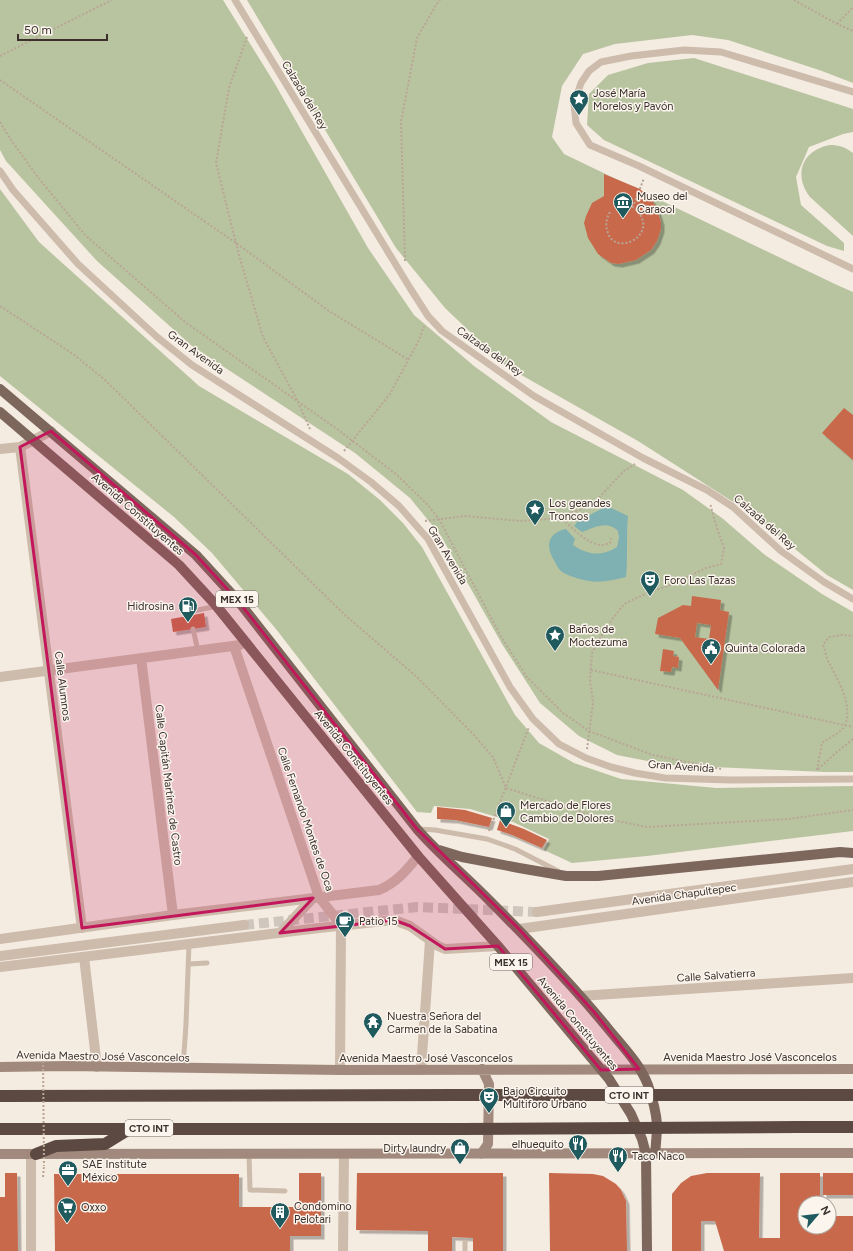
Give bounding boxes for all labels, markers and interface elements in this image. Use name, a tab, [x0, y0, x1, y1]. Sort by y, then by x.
scale bar	[18, 16, 107, 42]
text: 50 m	[24, 23, 52, 37]
street label: Calzada del Rey	[279, 59, 330, 132]
place label: José María Morelos y Pavón	[593, 87, 673, 113]
place icon: José María Morelos y Pavón	[568, 88, 590, 116]
place label: Museo del Caracol	[637, 190, 688, 216]
museum icon: Museo del Caracol	[612, 191, 634, 219]
street label: Calzada del Rey	[454, 324, 526, 379]
street label: Gran Avenida	[165, 328, 226, 377]
street label: Avenida Constituyentes	[89, 471, 186, 558]
street label: Calzada del Rey	[731, 492, 798, 553]
place label: Los geandes Troncos	[549, 497, 611, 523]
place icon: Los geandes Troncos	[524, 498, 546, 526]
street label: Gran Avenida	[425, 524, 470, 587]
theatre icon: Foro Las Tazas	[639, 569, 661, 597]
place label: Foro Las Tazas	[664, 574, 735, 587]
road number: MEX 15	[216, 591, 258, 607]
fuel station icon: Hidrosina	[177, 595, 199, 623]
place label: Hidrosina	[127, 600, 174, 613]
place label: Baños de Moctezuma	[569, 623, 627, 649]
place icon: Baños de Moctezuma	[544, 624, 566, 652]
public building icon: Quinta Colorada	[700, 637, 722, 665]
place label: Quinta Colorada	[725, 642, 805, 655]
street label: Calle Alumnos	[52, 650, 73, 722]
street label: Calle Capitán Martínez de Castro	[152, 704, 185, 866]
street label: Avenida Constituyentes	[311, 707, 396, 807]
street label: Calle Fernando Montes de Oca	[275, 746, 336, 893]
street label: Gran Avenida	[647, 758, 714, 775]
place label: Mercado de Flores Cambio de Dolores	[520, 799, 614, 825]
shop icon: Mercado de Flores Cambio de Dolores	[495, 800, 517, 828]
street label: Avenida Chapultepec	[631, 881, 737, 908]
cafe icon: Patio 15	[334, 910, 356, 938]
place label: Patio 15	[359, 915, 398, 928]
road number: MEX 15	[490, 954, 532, 970]
street label: Calle Salvatierra	[676, 966, 756, 985]
street label: Avenida Constituyentes	[535, 974, 621, 1073]
place label: Nuestra Señora del Carmen de la Sabatina	[387, 1010, 497, 1036]
temple icon: Nuestra Señora del Carmen de la Sabatina	[362, 1011, 384, 1039]
street label: Avenida Maestro José Vasconcelos	[16, 1048, 190, 1065]
street label: Avenida Maestro José Vasconcelos	[663, 1051, 837, 1064]
street label: Avenida Maestro José Vasconcelos	[339, 1052, 513, 1065]
place label: Bajo Circuito Multiforo Urbano	[503, 1085, 587, 1111]
theatre icon: Bajo Circuito Multiforo Urbano	[478, 1086, 500, 1114]
road number: CTO INT	[605, 1087, 653, 1103]
road number: CTO INT	[125, 1120, 173, 1136]
restaurant icon: elhuequito	[567, 1133, 589, 1161]
shop icon: Dirty laundry	[449, 1137, 471, 1165]
place label: elhuequito	[512, 1138, 564, 1151]
place label: Dirty laundry	[383, 1142, 446, 1155]
restaurant icon: Taco Naco	[607, 1145, 629, 1173]
place label: Taco Naco	[632, 1150, 685, 1163]
place label: SAE Institute México	[82, 1158, 147, 1184]
office icon: SAE Institute México	[57, 1159, 79, 1187]
north arrow	[797, 1195, 837, 1235]
supermarket icon: Oxxo	[56, 1196, 78, 1224]
place label: Condomino Pelotari	[294, 1200, 352, 1226]
place label: Oxxo	[81, 1201, 106, 1214]
building icon: Condomino Pelotari	[269, 1201, 291, 1229]
text: N	[818, 1204, 833, 1217]

